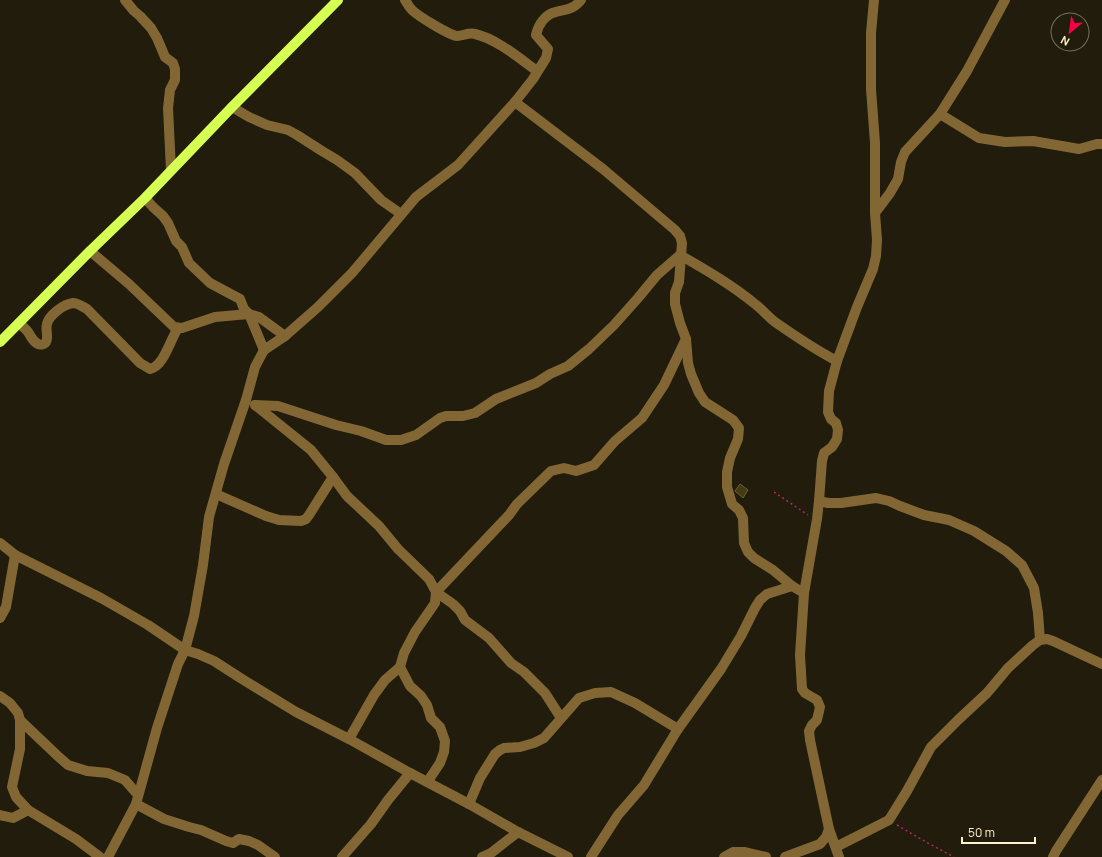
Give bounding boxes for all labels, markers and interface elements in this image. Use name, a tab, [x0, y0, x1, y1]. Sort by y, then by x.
north arrow	[1050, 12, 1090, 52]
text: N	[1058, 33, 1072, 50]
scale bar	[962, 819, 1035, 845]
text: 50 m	[968, 824, 995, 841]

